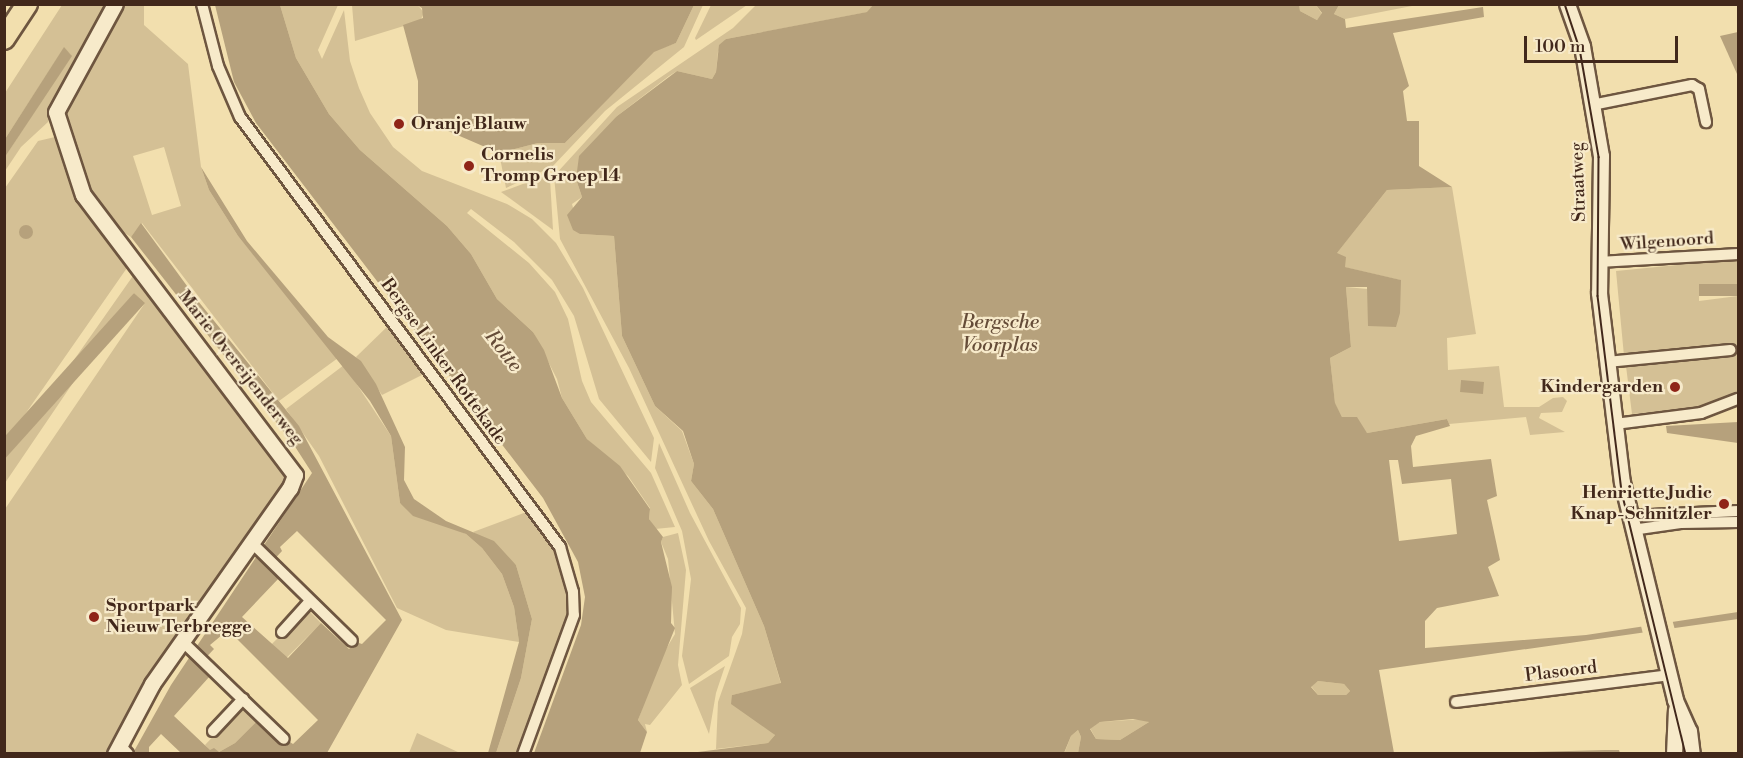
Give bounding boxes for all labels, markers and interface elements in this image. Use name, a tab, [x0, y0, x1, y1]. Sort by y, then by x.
scale bar	[1527, 24, 1682, 62]
text: 100 m	[1535, 35, 1586, 58]
place label: Oranje Blauw	[411, 113, 526, 135]
marker: Oranje Blauw	[392, 117, 406, 131]
street label: Straatweg	[1567, 142, 1591, 222]
place label: Cornelis Tromp Groep 14	[481, 145, 621, 188]
marker: Cornelis Tromp Groep 14	[462, 159, 476, 173]
street label: Wilgenoord	[1619, 228, 1715, 256]
street label: Bergse Linker Rottekade	[375, 275, 511, 449]
street label: Marie Overeijenderweg	[173, 286, 307, 450]
water label: Bergsche Voorplas	[961, 311, 1039, 358]
water label: Rotte	[479, 325, 527, 377]
place label: Kindergarden	[1540, 376, 1663, 398]
marker: Kindergarden	[1668, 380, 1682, 394]
place label: Henriette Judic Knap-Schnitzler	[1570, 483, 1712, 526]
marker: Henriette Judic Knap-Schnitzler	[1717, 497, 1731, 511]
place label: Sportpark Nieuw Terbregge	[106, 596, 252, 638]
marker: Sportpark Nieuw Terbregge	[87, 610, 101, 624]
street label: Plasoord	[1524, 657, 1598, 687]

